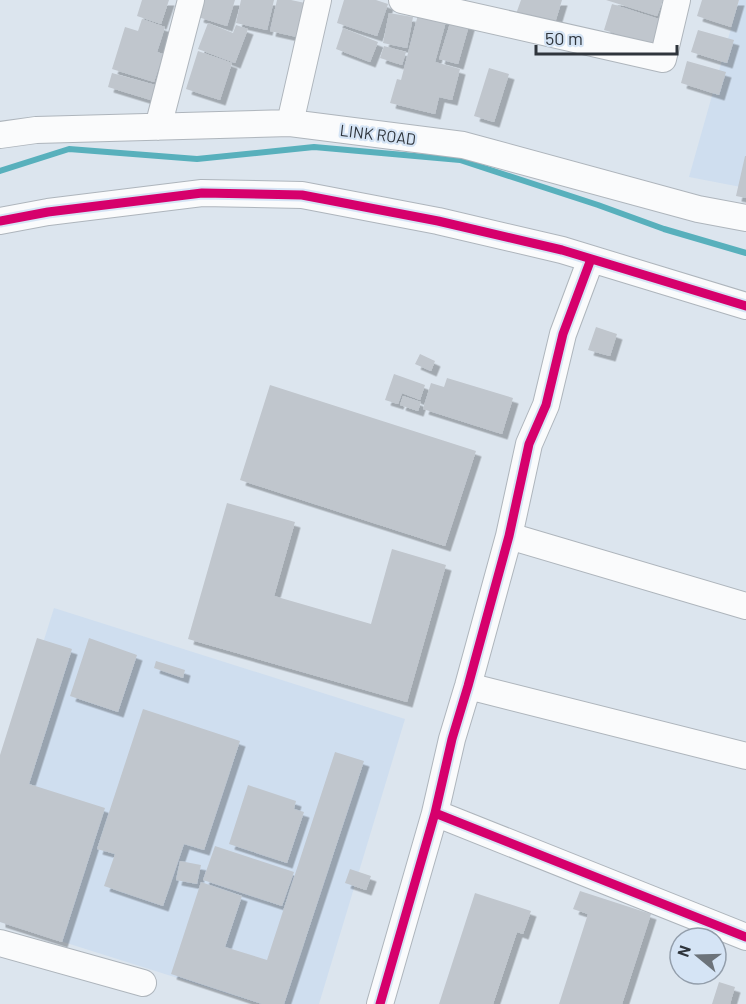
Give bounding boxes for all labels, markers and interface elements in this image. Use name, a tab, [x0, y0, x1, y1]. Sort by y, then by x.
scale bar	[536, 18, 677, 56]
text: 50 m	[545, 27, 583, 49]
street label: LINK ROAD	[339, 120, 417, 148]
north arrow	[668, 926, 728, 986]
text: N	[673, 943, 694, 959]

